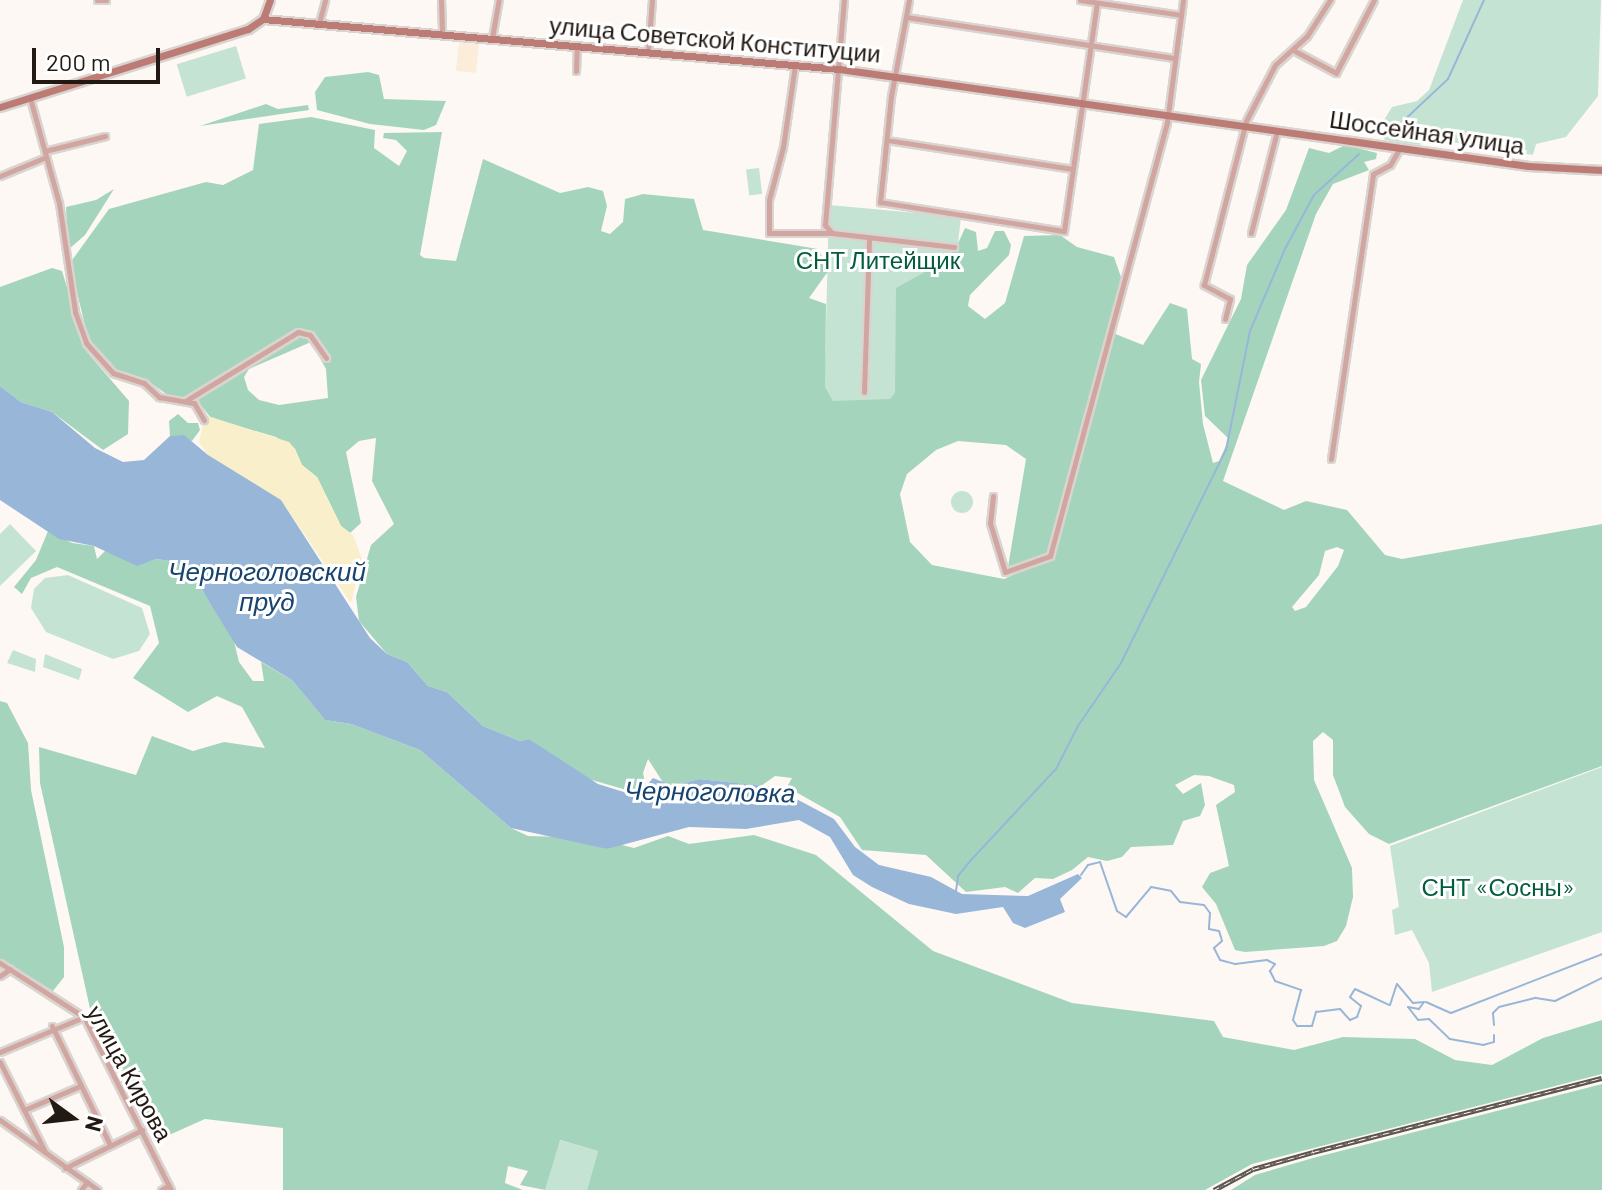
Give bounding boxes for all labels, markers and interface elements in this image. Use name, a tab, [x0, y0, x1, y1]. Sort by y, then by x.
street label: улица Советской Конституции	[548, 10, 882, 68]
scale bar	[36, 32, 164, 82]
text: 200 m	[46, 47, 111, 76]
street label: Шоссейная улица	[1328, 104, 1526, 160]
park label: СНТ Литейщик	[796, 246, 960, 274]
water label: Черноголовский пруд	[168, 555, 366, 616]
water label: Черноголовка	[624, 774, 796, 808]
park label: СНТ «Сосны»	[1421, 873, 1575, 901]
street label: улица Кирова	[81, 1000, 179, 1146]
north arrow	[32, 1078, 112, 1158]
text: N	[81, 1114, 110, 1135]

